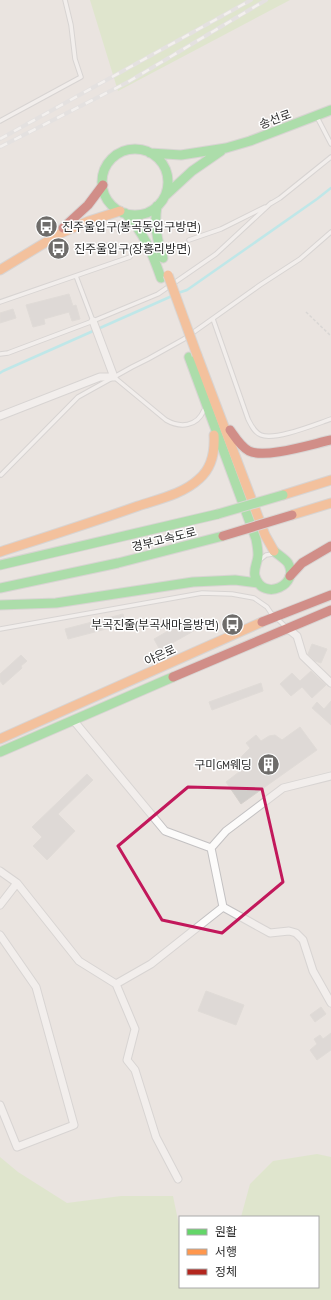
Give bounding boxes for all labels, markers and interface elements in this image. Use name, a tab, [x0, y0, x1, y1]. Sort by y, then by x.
street label: 송선로	[257, 106, 293, 132]
bus stop icon: 진주울입구(봉곡동입구방면)	[34, 213, 60, 239]
place label: 진주울입구(봉곡동입구방면)	[62, 219, 200, 234]
bus stop icon: 진주울입구(장흥리방면)	[45, 235, 71, 261]
place label: 진주울입구(장흥리방면)	[74, 241, 190, 256]
street label: 경부고속도로	[130, 524, 198, 554]
bus stop icon: 부곡진줄(부곡새마을방면)	[220, 611, 246, 637]
place label: 부곡진줄(부곡새마을방면)	[91, 617, 218, 632]
street label: 야은로	[142, 641, 178, 669]
building icon: 구미GM웨딩	[255, 751, 281, 777]
place label: 구미GM웨딩	[194, 757, 252, 772]
legend	[179, 1216, 319, 1288]
text: 원활	[215, 1224, 237, 1239]
text: 서행	[215, 1244, 237, 1259]
text: 정체	[215, 1264, 237, 1279]

